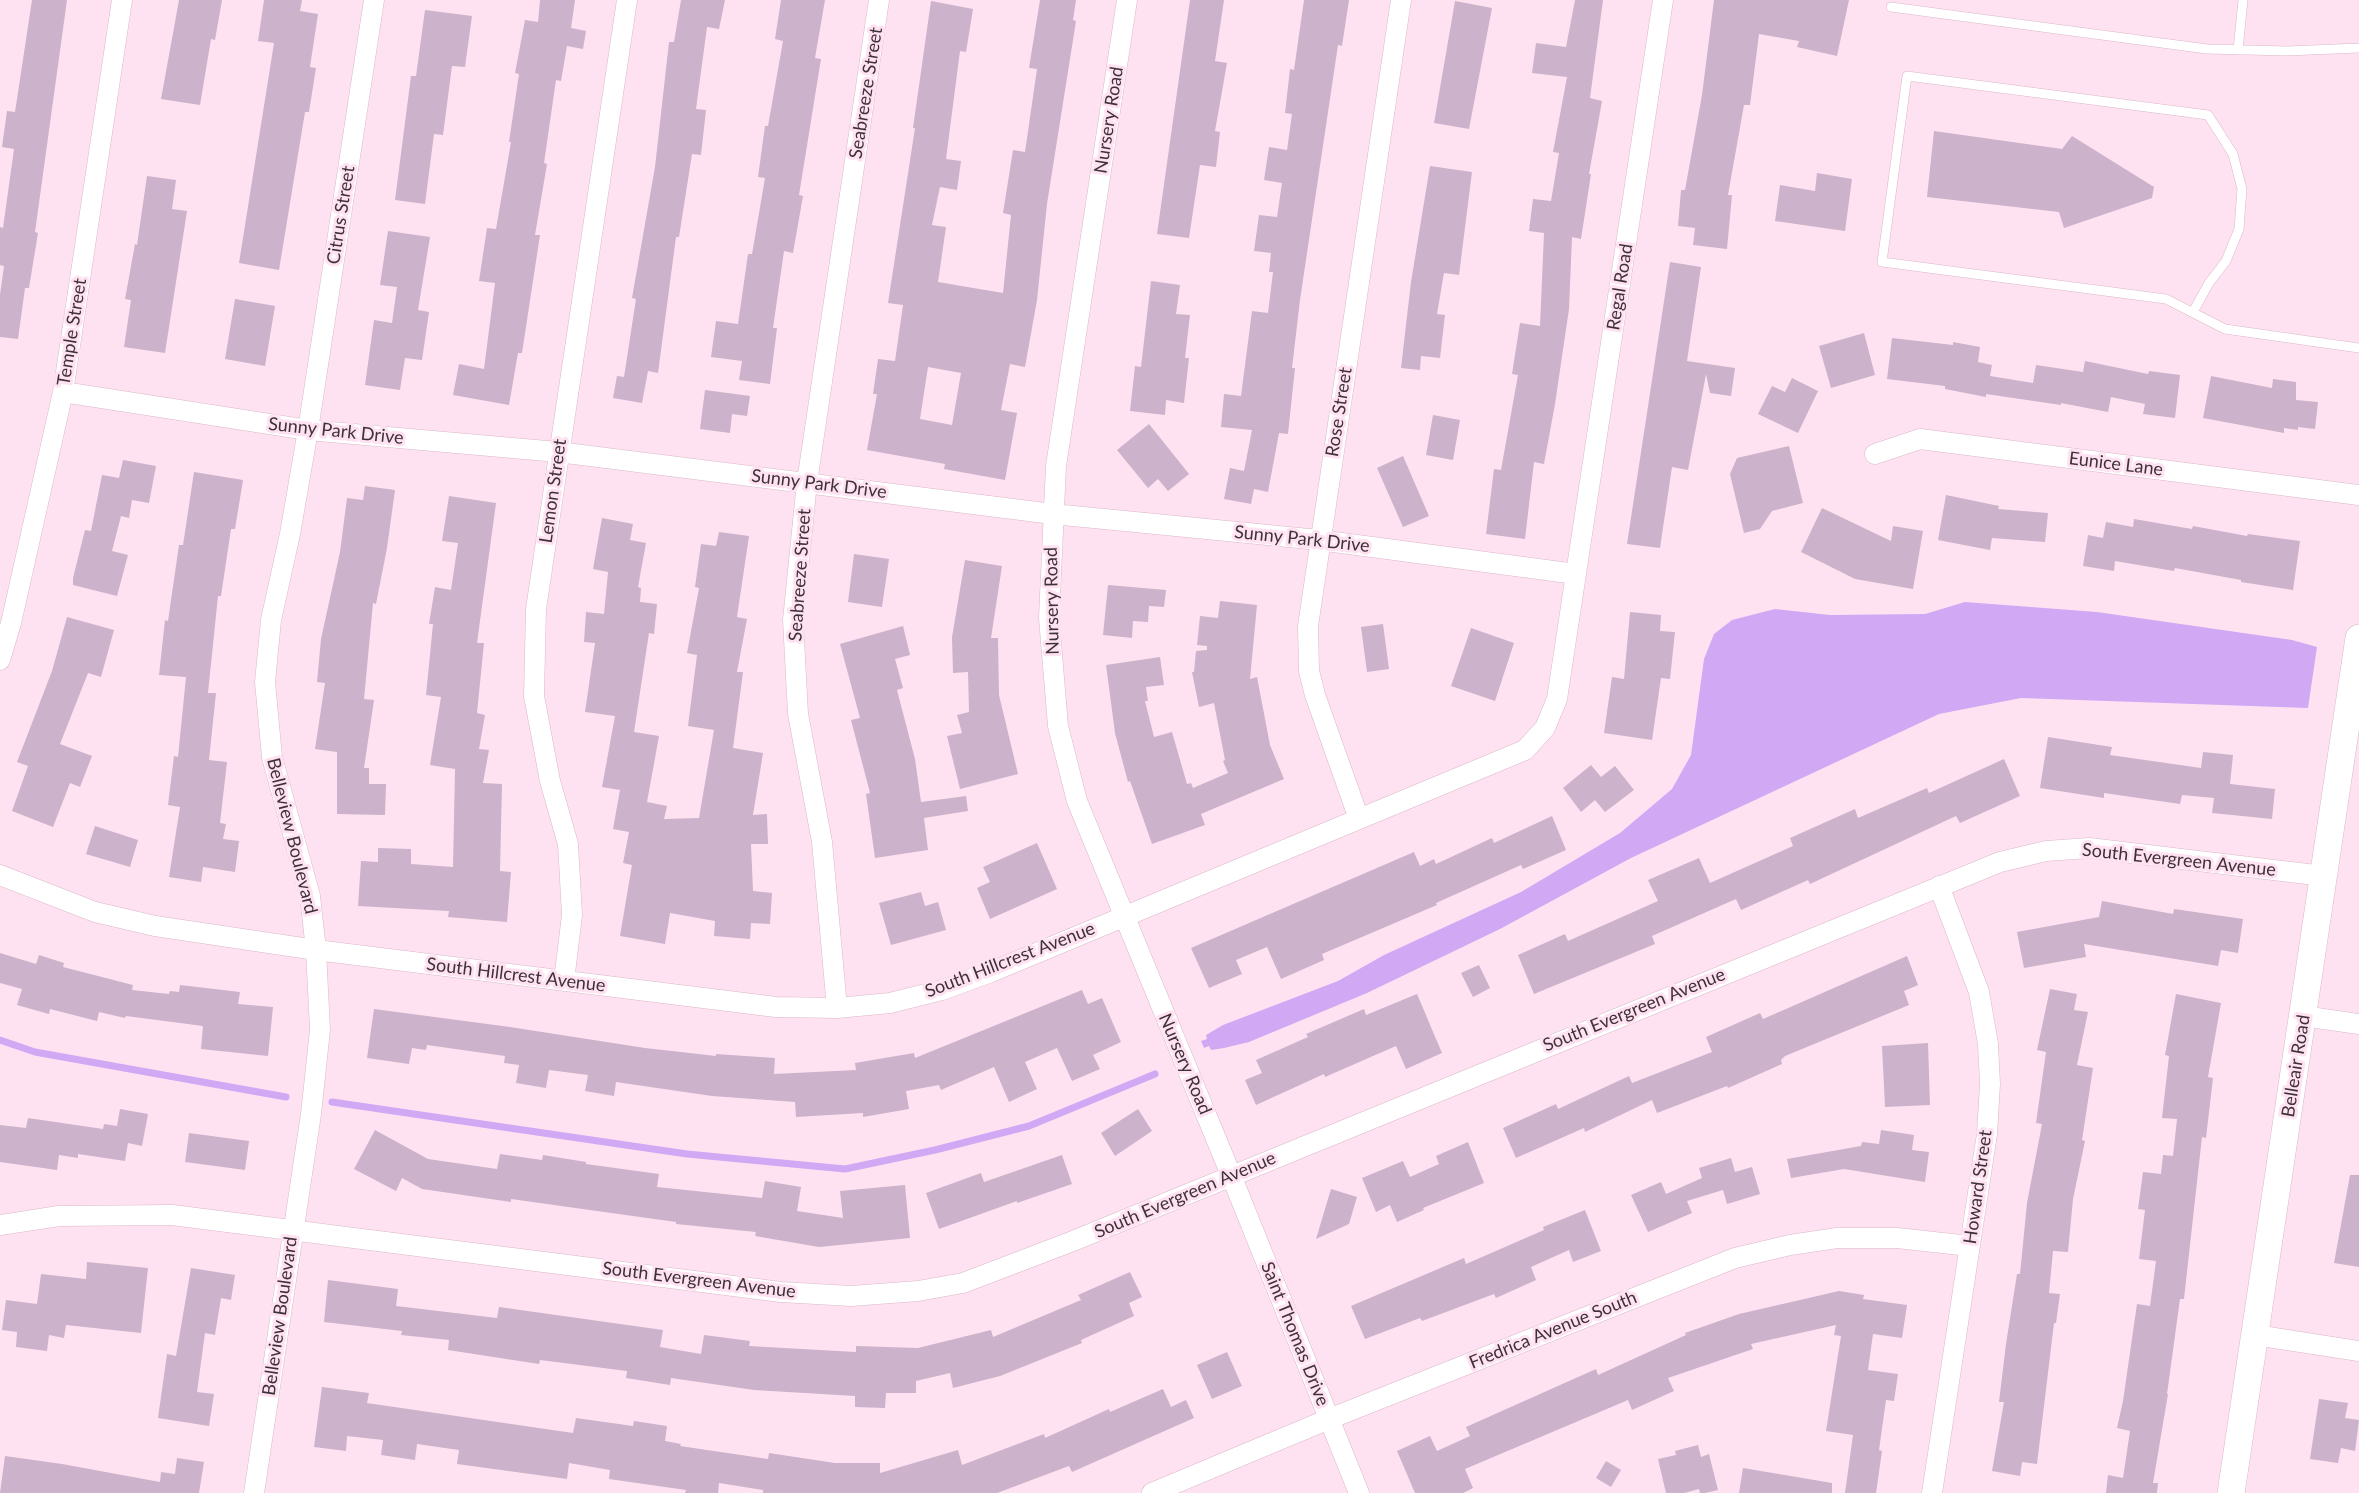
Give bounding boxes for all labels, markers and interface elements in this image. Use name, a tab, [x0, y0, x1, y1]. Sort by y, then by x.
street label: Seabreeze Street	[845, 26, 887, 160]
street label: Nursery Road	[1090, 65, 1128, 175]
street label: Citrus Street	[323, 164, 359, 266]
street label: Regal Road	[1603, 242, 1637, 332]
street label: Temple Street	[53, 277, 91, 387]
street label: Rose Street	[1321, 366, 1357, 458]
street label: Sunny Park Drive	[267, 413, 405, 449]
street label: Lemon Street	[535, 437, 571, 545]
street label: Eunice Lane	[2068, 448, 2164, 480]
street label: Sunny Park Drive	[750, 465, 888, 503]
street label: Seabreeze Street	[785, 508, 815, 642]
street label: Sunny Park Drive	[1233, 521, 1371, 557]
street label: Nursery Road	[1040, 547, 1064, 655]
street label: Belleview Boulevard	[262, 756, 322, 916]
street label: South Evergreen Avenue	[2081, 839, 2277, 881]
street label: South Hillcrest Avenue	[922, 918, 1098, 1002]
street label: South Hillcrest Avenue	[425, 953, 607, 997]
street label: South Evergreen Avenue	[1540, 964, 1728, 1056]
street label: Nursery Road	[1154, 1010, 1216, 1118]
street label: Belleair Road	[2277, 1013, 2315, 1119]
street label: Howard Street	[1959, 1129, 1997, 1245]
street label: South Evergreen Avenue	[1091, 1147, 1279, 1243]
street label: Belleview Boulevard	[258, 1235, 302, 1397]
street label: South Evergreen Avenue	[601, 1257, 797, 1303]
street label: Saint Thomas Drive	[1256, 1259, 1334, 1409]
street label: Fredrica Avenue South	[1466, 1286, 1640, 1374]

